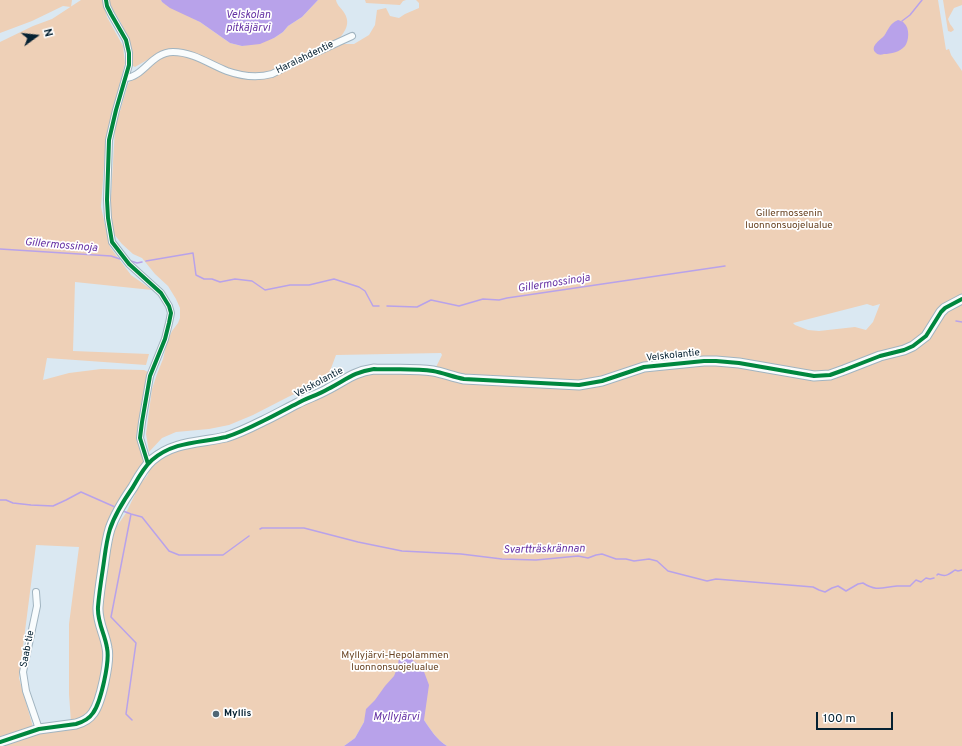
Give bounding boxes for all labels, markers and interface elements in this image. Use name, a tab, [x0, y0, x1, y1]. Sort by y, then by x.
water label: Velskolan pitkäjärvi	[225, 9, 271, 35]
north arrow	[16, 16, 56, 56]
text: N	[40, 27, 55, 39]
street label: Haralahdentie	[274, 39, 336, 77]
park label: Gillermossenin luonnonsuojelualue	[745, 208, 833, 232]
water label: Gillermossinoja	[24, 236, 98, 256]
water label: Gillermossinoja	[517, 272, 591, 296]
street label: Velskolantie	[646, 347, 700, 365]
street label: Velskolantie	[292, 365, 346, 401]
water label: Svartträskrännan	[503, 543, 585, 557]
street label: Saab-tie	[19, 629, 37, 669]
park label: Myllyjärvi-Hepolammen luonnonsuojelualue	[341, 650, 449, 674]
scale bar	[818, 704, 895, 730]
place label: Myllis	[224, 708, 251, 720]
marker: Myllis	[211, 709, 221, 719]
water label: Myllyjärvi	[373, 711, 419, 725]
text: 100 m	[823, 711, 856, 727]

